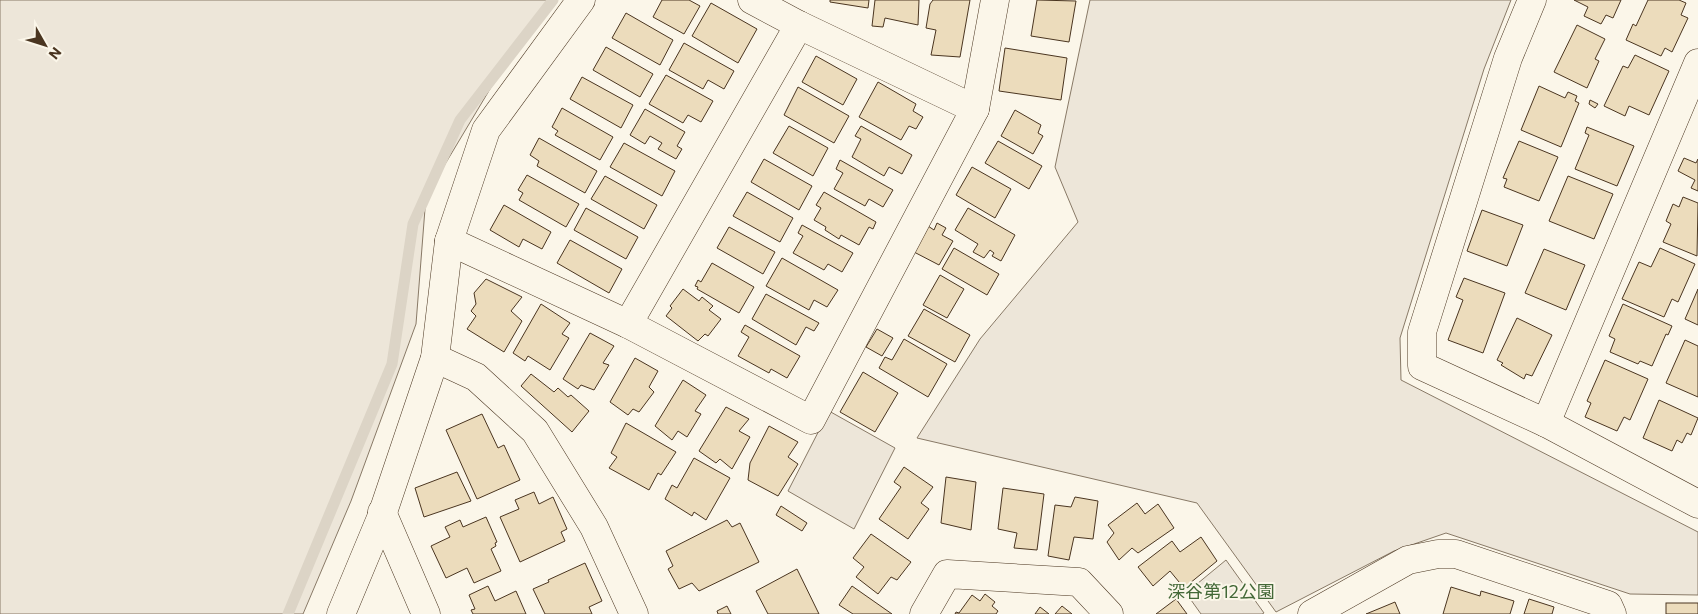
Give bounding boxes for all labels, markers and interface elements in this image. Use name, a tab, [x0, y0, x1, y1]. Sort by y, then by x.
north arrow	[20, 20, 70, 70]
text: N	[46, 44, 65, 63]
park label: 深谷第12公園	[1167, 580, 1275, 602]

